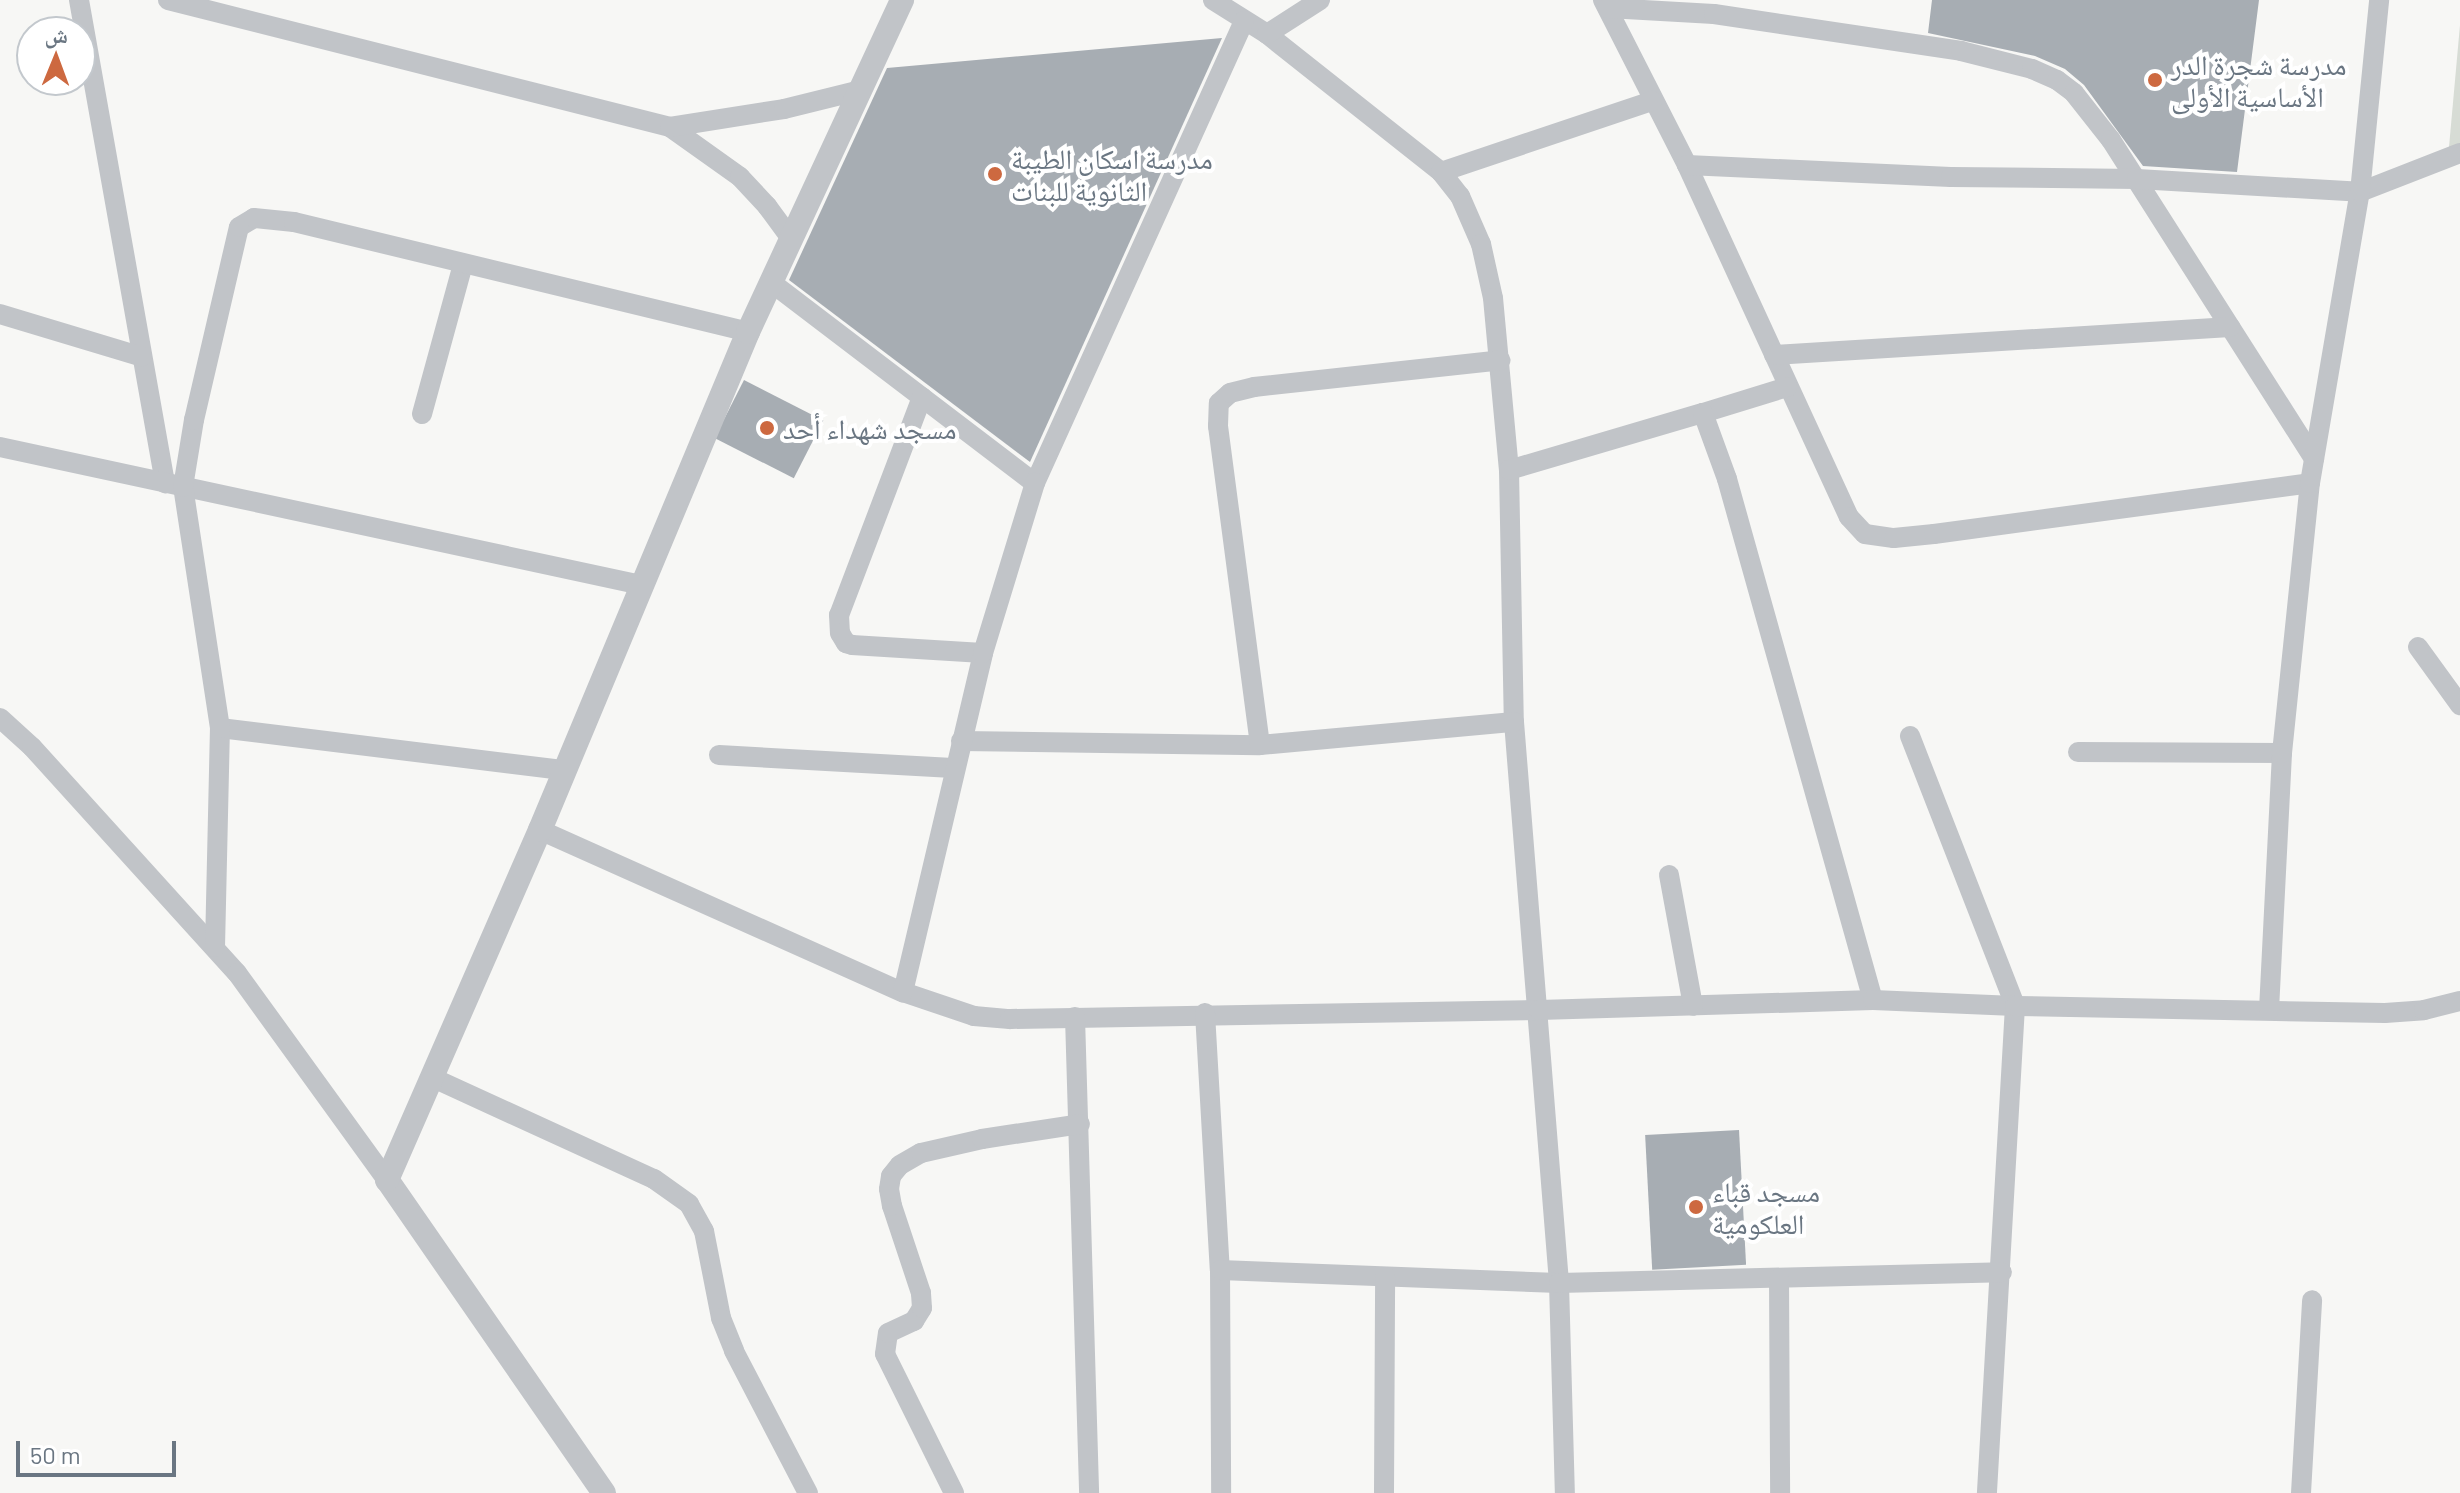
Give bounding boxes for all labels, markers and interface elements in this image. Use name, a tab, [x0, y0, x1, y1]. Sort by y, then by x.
north arrow	[16, 16, 96, 96]
text: ش	[44, 21, 68, 47]
place label: مدرسة شجرة الدر الأساسية الأولى	[2171, 47, 2347, 113]
marker: مدرسة شجرة الدر الأساسية الأولى	[2146, 71, 2164, 89]
place label: مدرسة اسكان الطيبة الثانوية للبنات	[1011, 141, 1213, 207]
marker: مدرسة اسكان الطيبة الثانوية للبنات	[986, 165, 1004, 183]
place label: مسجد شهداء أحد	[783, 411, 956, 445]
marker: مسجد شهداء أحد	[758, 419, 776, 437]
place label: مسجد قباء العلكومية	[1712, 1174, 1820, 1240]
marker: مسجد قباء العلكومية	[1687, 1198, 1705, 1216]
scale bar	[20, 1425, 180, 1475]
text: 50 m	[30, 1440, 81, 1469]

